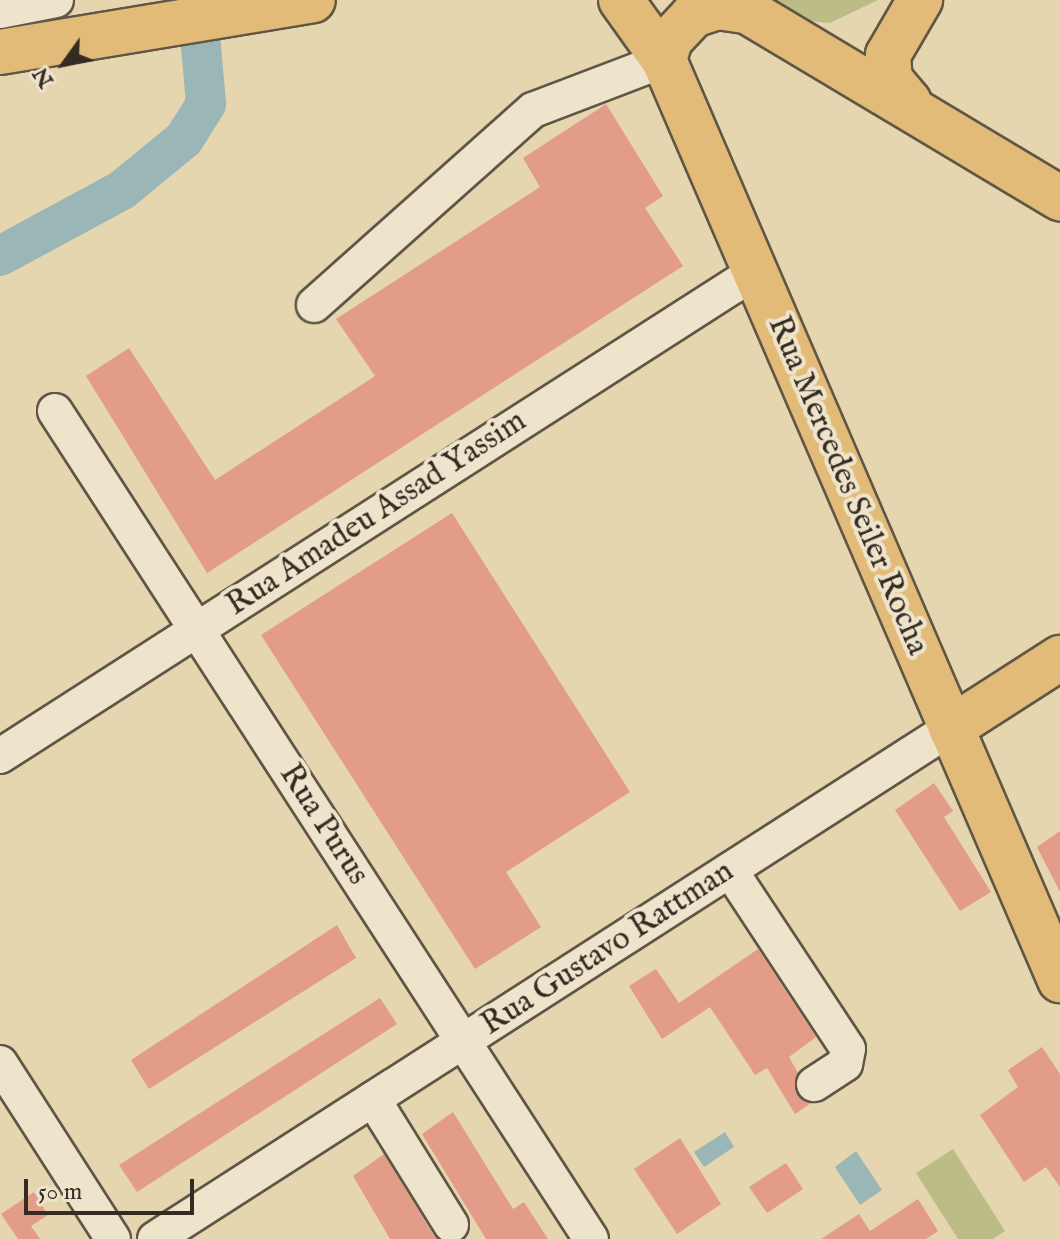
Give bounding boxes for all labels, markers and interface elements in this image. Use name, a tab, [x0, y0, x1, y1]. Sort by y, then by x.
north arrow	[24, 24, 104, 104]
text: N	[27, 61, 61, 93]
street label: Rua Mercedes Seiler Rocha	[758, 311, 936, 661]
street label: Rua Amadeu Assad Yassim	[220, 403, 534, 625]
street label: Rua Purus	[270, 757, 376, 893]
street label: Rua Gustavo Rattman	[475, 853, 741, 1045]
scale bar	[28, 1163, 198, 1213]
text: 50 m	[38, 1177, 82, 1208]

